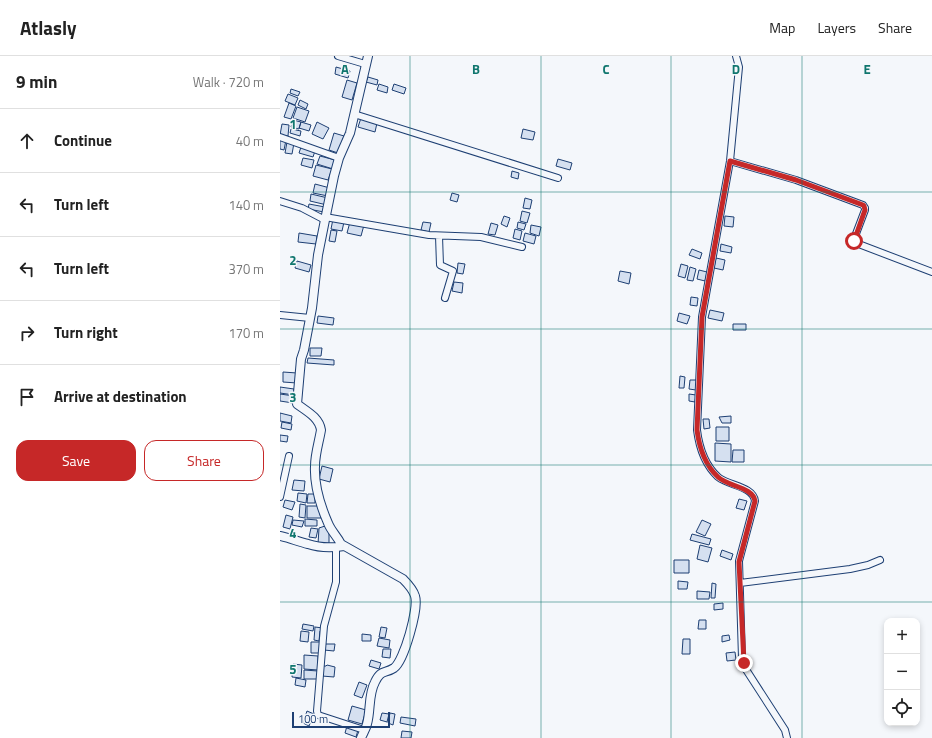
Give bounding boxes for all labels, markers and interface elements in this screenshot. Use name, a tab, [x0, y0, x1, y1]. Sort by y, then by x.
text: Atlasly	[20, 13, 77, 42]
text: Map	[769, 17, 795, 38]
text: Layers	[817, 17, 856, 38]
text: Share	[878, 17, 912, 38]
text: A	[341, 59, 349, 79]
text: B	[472, 59, 480, 79]
text: C	[602, 59, 610, 79]
text: D	[732, 59, 740, 79]
text: E	[863, 59, 871, 79]
text: 9 min	[16, 69, 57, 95]
text: Walk · 720 m	[193, 72, 264, 92]
text: 1	[289, 114, 297, 134]
text: Continue	[54, 129, 112, 152]
icon: ahead	[16, 130, 38, 152]
text: 40 m	[236, 131, 264, 151]
text: Turn left	[54, 193, 109, 216]
icon: left	[16, 194, 38, 216]
text: 140 m	[228, 195, 264, 215]
route start	[845, 232, 863, 250]
text: 2	[289, 250, 297, 270]
text: Turn left	[54, 257, 109, 280]
icon: left	[16, 258, 38, 280]
text: 370 m	[228, 259, 264, 279]
text: Turn right	[54, 321, 118, 344]
icon: right	[16, 322, 38, 344]
text: 170 m	[228, 323, 264, 343]
text: Arrive at destination	[54, 385, 187, 408]
icon: arrive	[16, 386, 38, 408]
text: 3	[289, 387, 297, 407]
button: Save	[16, 440, 136, 481]
button: Share	[144, 440, 264, 481]
text: 4	[289, 523, 297, 543]
map controls	[884, 618, 920, 726]
button: +	[884, 618, 920, 654]
route end	[735, 654, 753, 672]
button: −	[884, 654, 920, 690]
text: 5	[289, 659, 297, 679]
button: locate	[884, 690, 920, 726]
scale bar	[292, 710, 390, 729]
text: 100 m	[298, 711, 328, 727]

